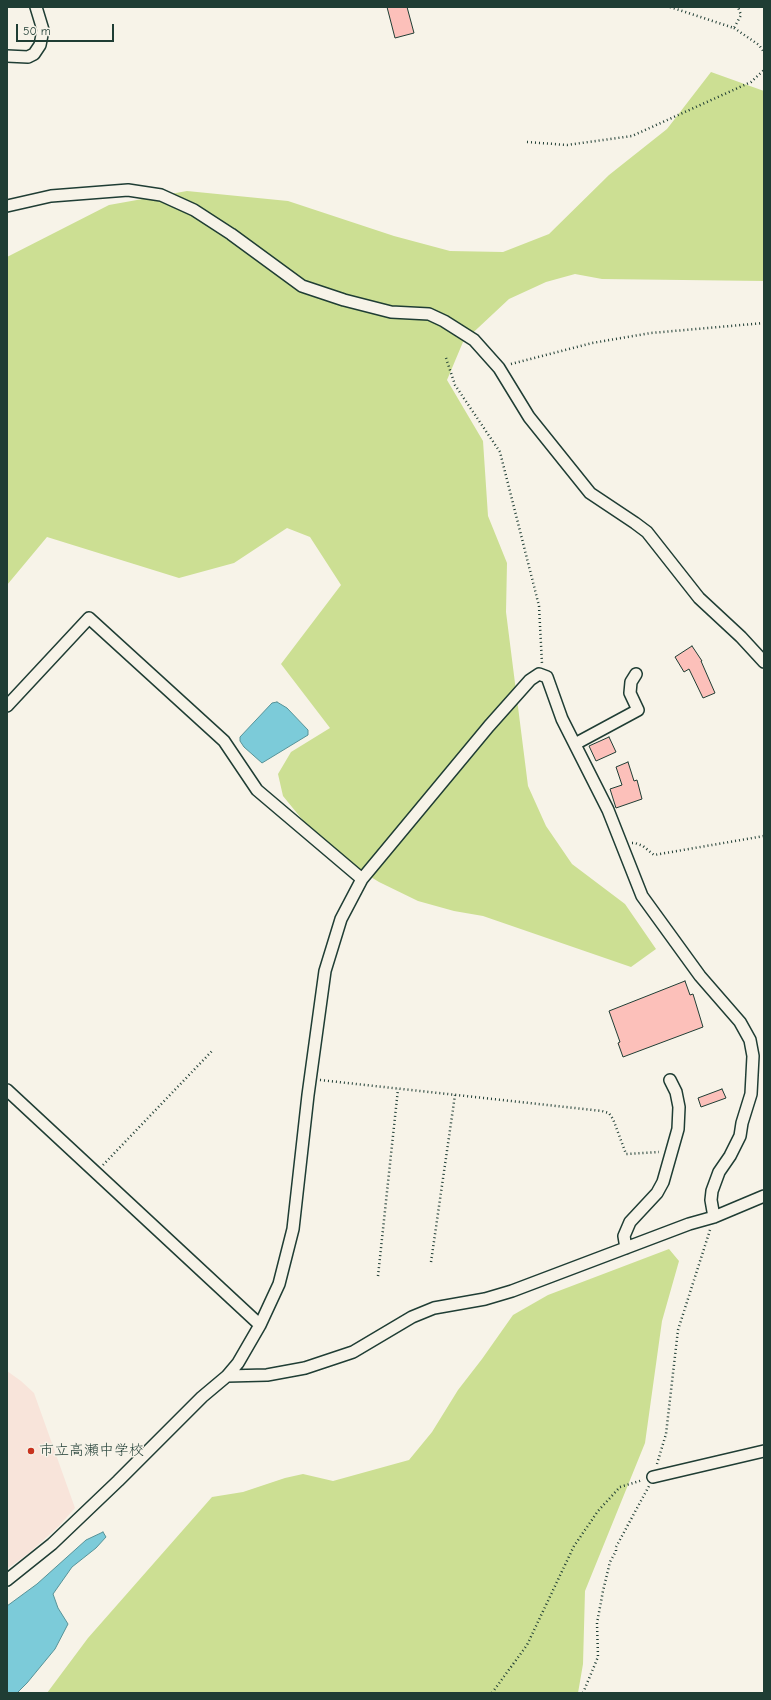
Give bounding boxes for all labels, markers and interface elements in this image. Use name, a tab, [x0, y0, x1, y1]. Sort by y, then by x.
scale bar	[18, 16, 116, 42]
text: 50 m	[23, 24, 51, 38]
place label: 市立高瀬中学校	[39, 1442, 144, 1460]
marker: 市立高瀬中学校	[26, 1446, 36, 1456]

